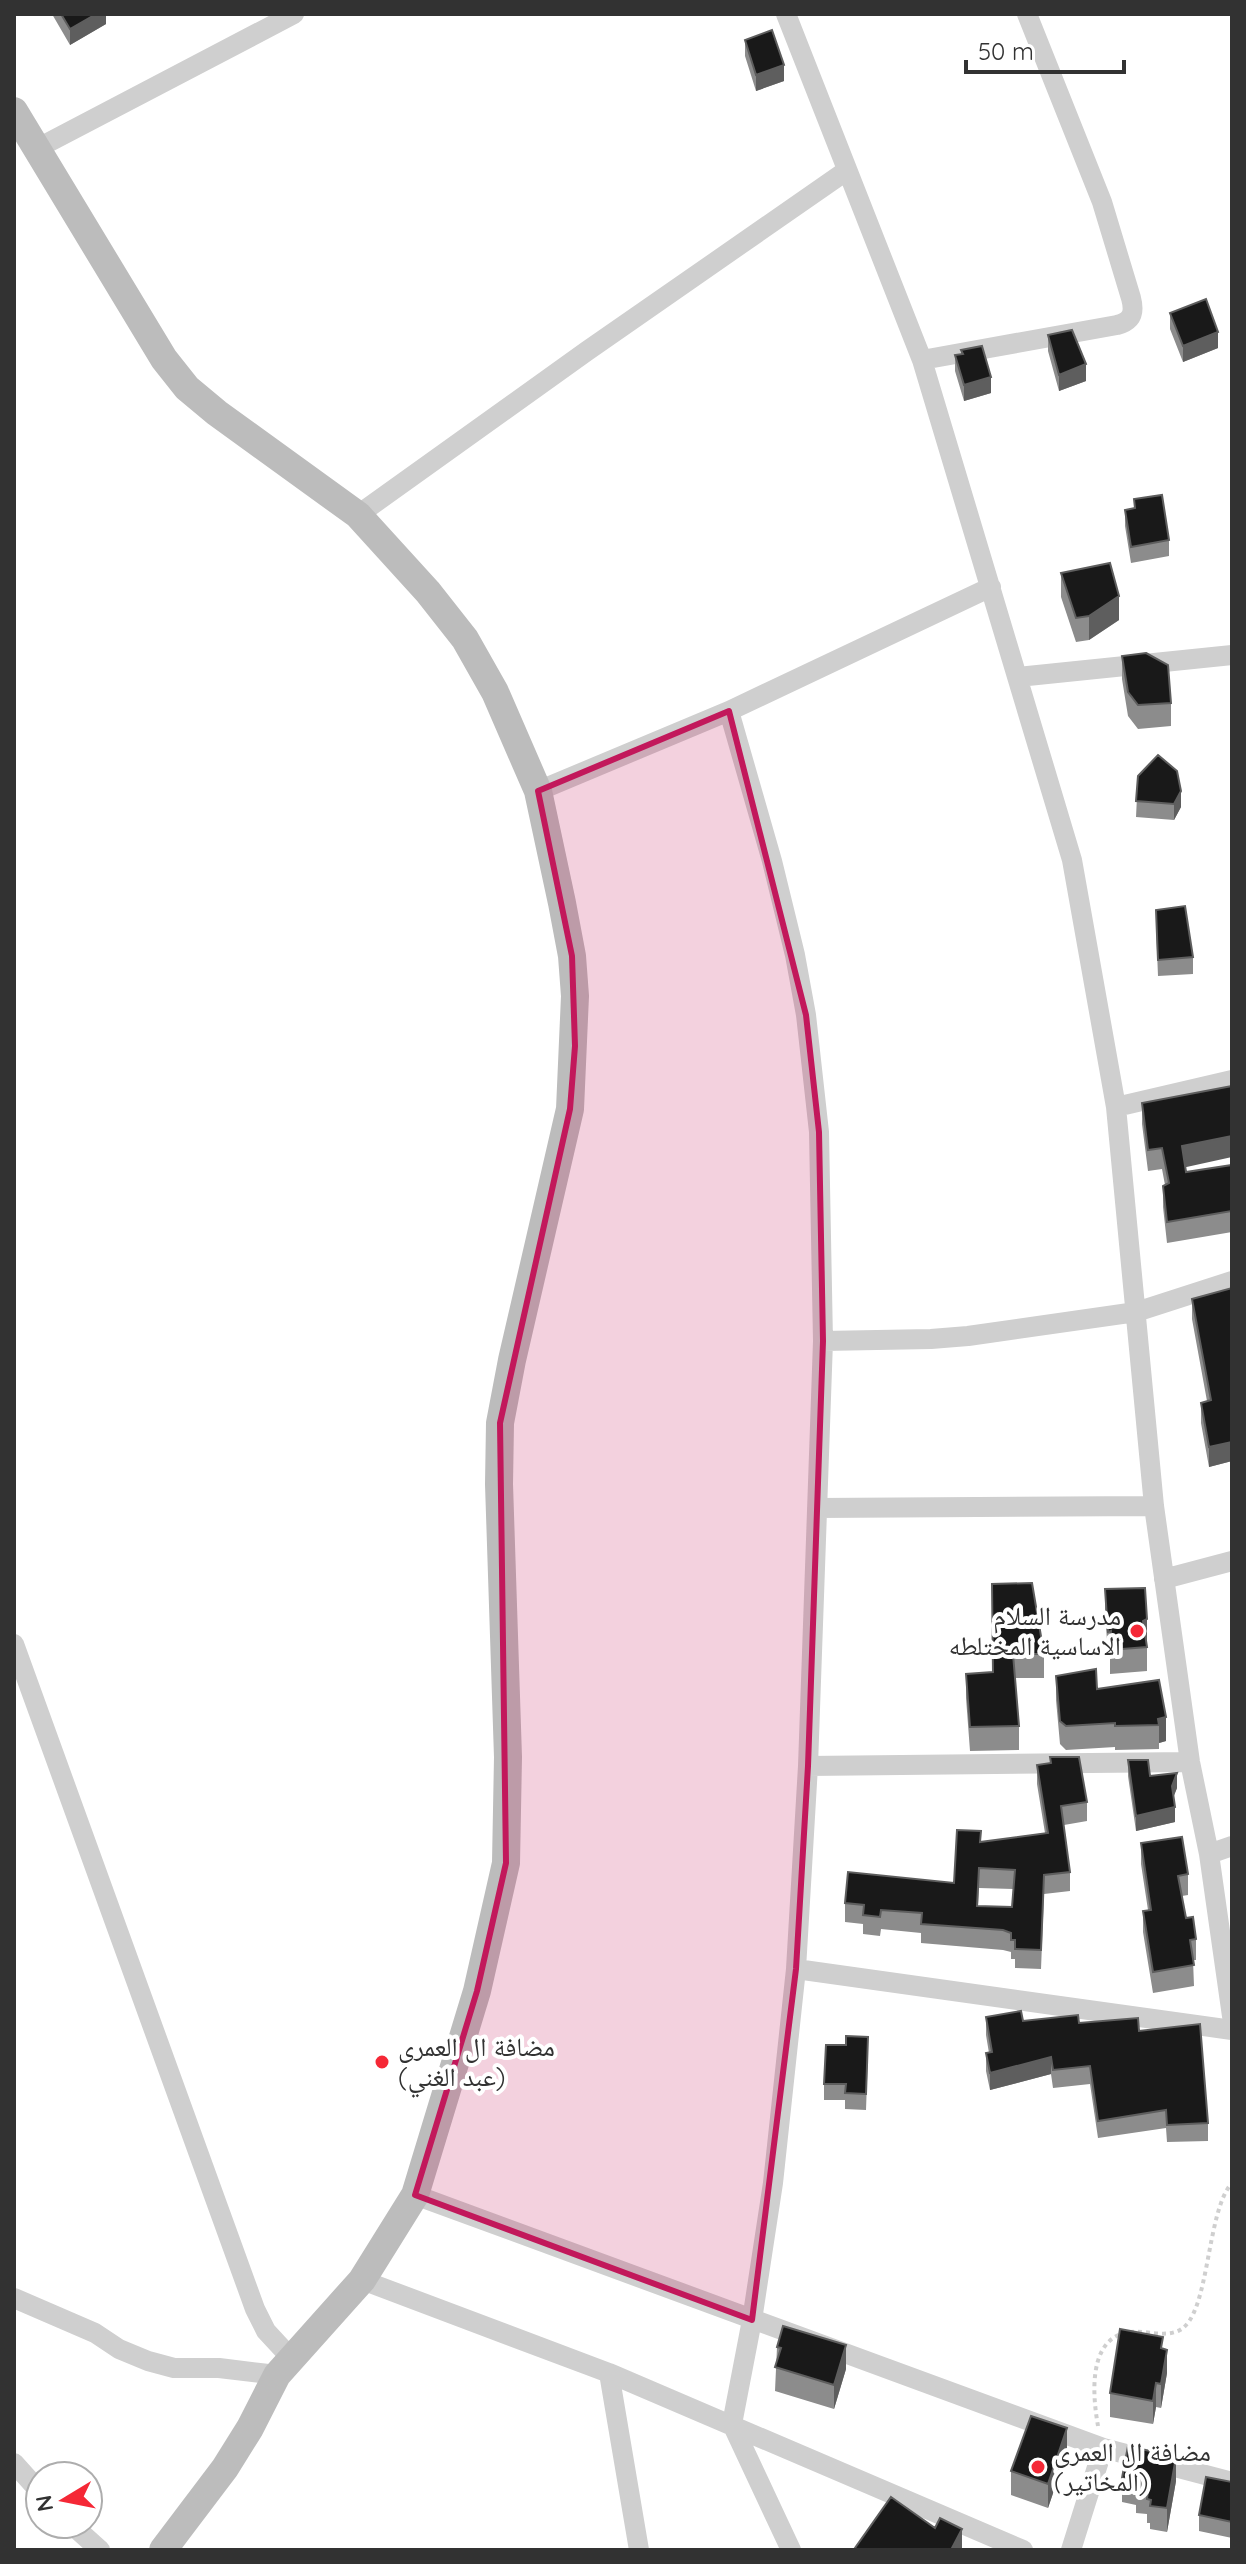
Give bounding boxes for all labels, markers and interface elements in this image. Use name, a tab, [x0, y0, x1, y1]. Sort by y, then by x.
scale bar	[966, 24, 1124, 74]
text: 50 m	[978, 36, 1034, 66]
place label: مدرسة السلام الاساسية المختلطه	[949, 1599, 1121, 1662]
marker: مدرسة السلام الاساسية المختلطه	[1128, 1622, 1146, 1640]
place label: مضافة ال العمري (عبد الغني)	[398, 2030, 555, 2098]
marker: مضافة ال العمري (عبد الغني)	[373, 2053, 391, 2071]
place label: مضافة ال العمري (المخاتير)	[1054, 2435, 1211, 2498]
marker: مضافة ال العمري (المخاتير)	[1029, 2458, 1047, 2476]
north arrow	[24, 2460, 104, 2540]
text: N	[29, 2493, 59, 2514]

